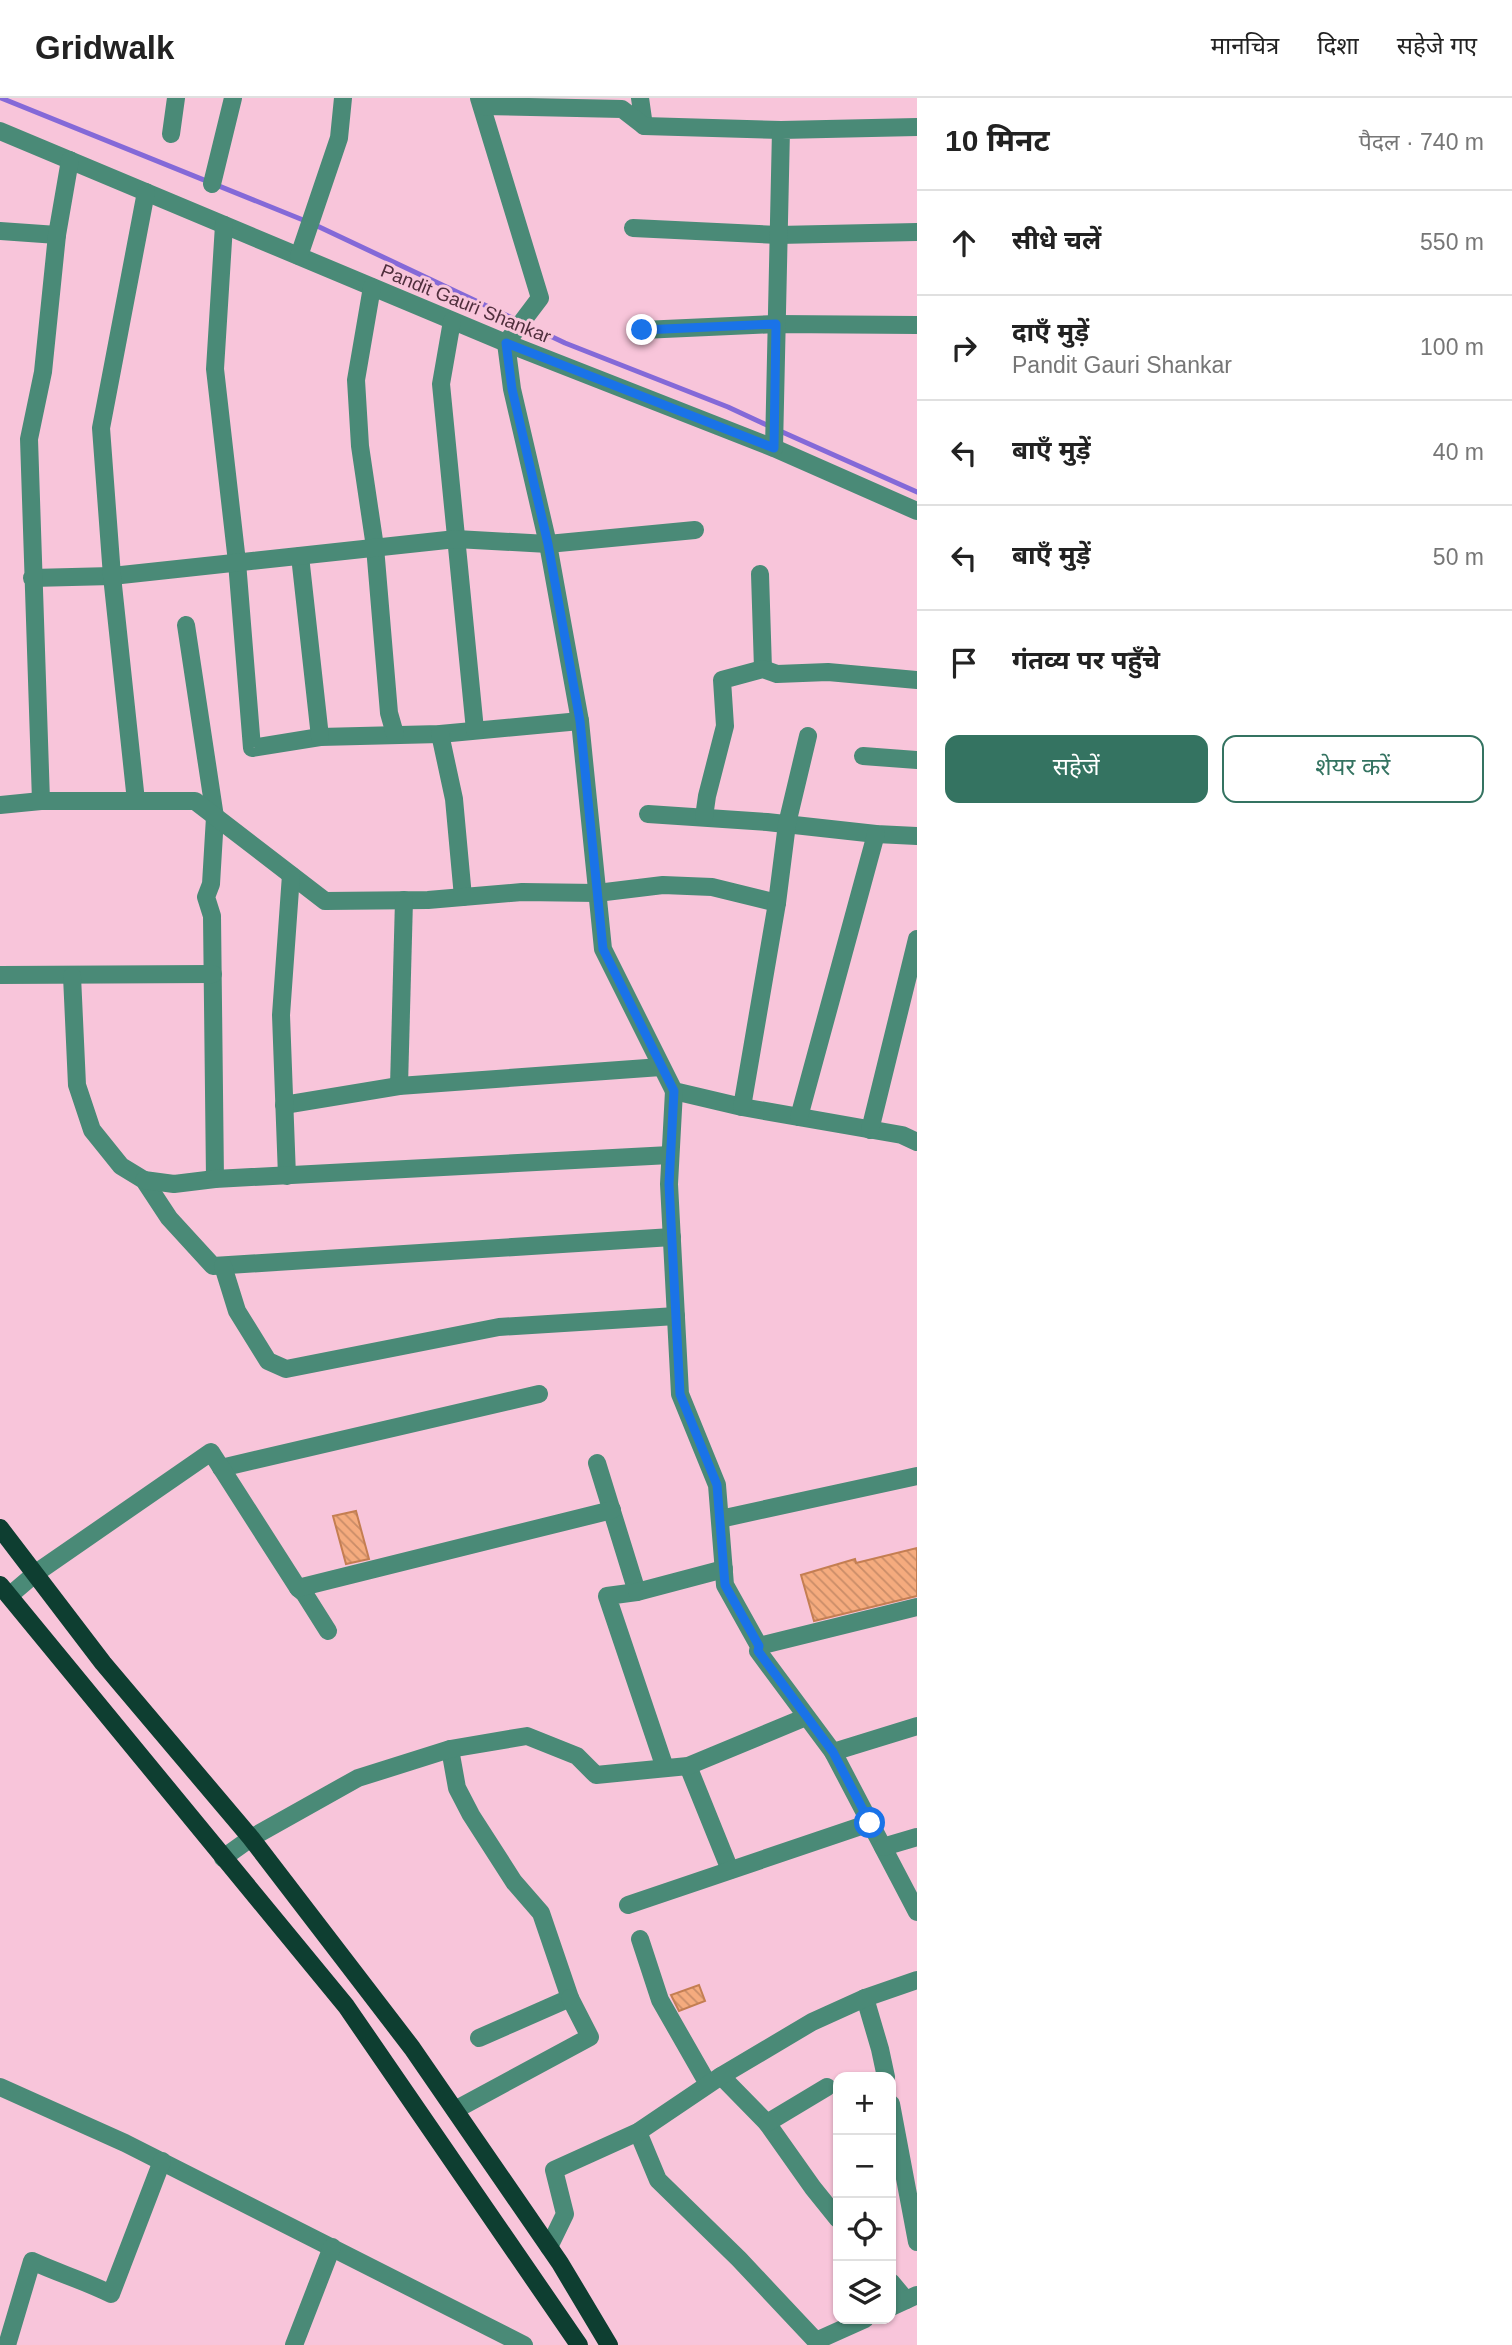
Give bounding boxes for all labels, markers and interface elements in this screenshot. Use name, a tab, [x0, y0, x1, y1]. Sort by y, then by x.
text: Gridwalk	[35, 29, 174, 66]
text: मानचित्र	[1211, 32, 1279, 59]
text: दिशा	[1317, 32, 1359, 59]
text: सहेजे गए	[1397, 32, 1477, 59]
text: 10 मिनट	[945, 124, 1050, 157]
text: पैदल · 740 m	[1359, 129, 1484, 155]
icon: ahead	[945, 224, 983, 262]
text: सीधे चलें	[1012, 225, 1101, 255]
text: 550 m	[1420, 229, 1484, 255]
street label: Pandit Gauri Shankar	[378, 260, 555, 347]
route end	[626, 314, 657, 345]
text: दाएँ मुड़ें	[1012, 317, 1089, 347]
icon: right	[945, 329, 983, 367]
text: 100 m	[1420, 334, 1484, 360]
text: Pandit Gauri Shankar	[1012, 352, 1232, 378]
icon: left	[945, 434, 983, 472]
text: बाएँ मुड़ें	[1012, 435, 1091, 465]
text: 40 m	[1433, 439, 1484, 465]
icon: left	[945, 539, 983, 577]
text: बाएँ मुड़ें	[1012, 540, 1091, 570]
text: 50 m	[1433, 544, 1484, 570]
icon: arrive	[945, 644, 983, 682]
text: गंतव्य पर पहुँचे	[1012, 645, 1160, 675]
button: सहेजें	[945, 735, 1208, 803]
button: शेयर करें	[1222, 735, 1484, 803]
route start	[854, 1807, 885, 1838]
map controls	[833, 2072, 896, 2324]
button: +	[833, 2072, 896, 2135]
button: −	[833, 2135, 896, 2198]
button: locate	[833, 2198, 896, 2261]
button: layers	[833, 2261, 896, 2324]

